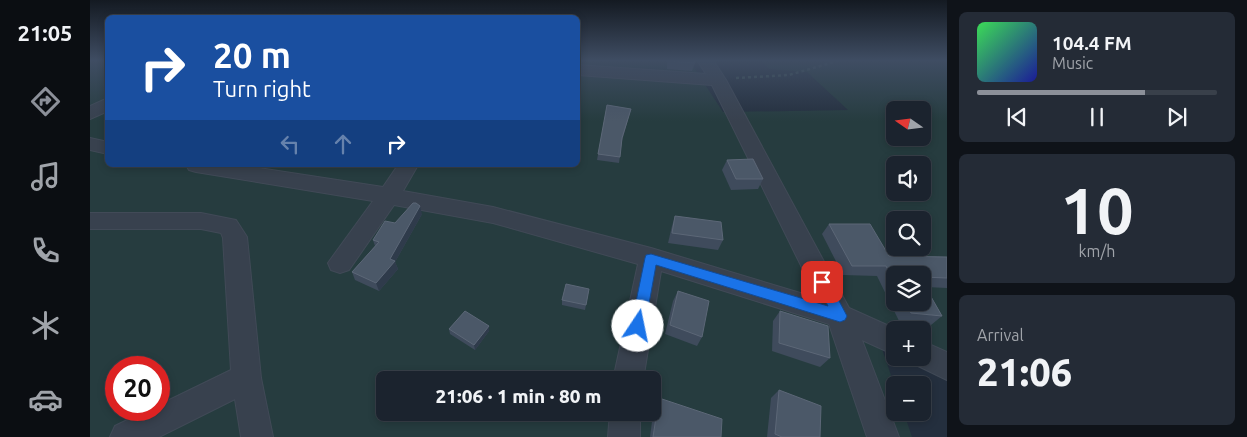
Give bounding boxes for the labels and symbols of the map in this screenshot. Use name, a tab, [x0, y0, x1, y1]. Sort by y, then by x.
north arrow	[886, 101, 931, 146]
pin	[801, 261, 843, 303]
position arrow	[611, 299, 663, 351]
speed limit sign: 20	[105, 356, 170, 421]

